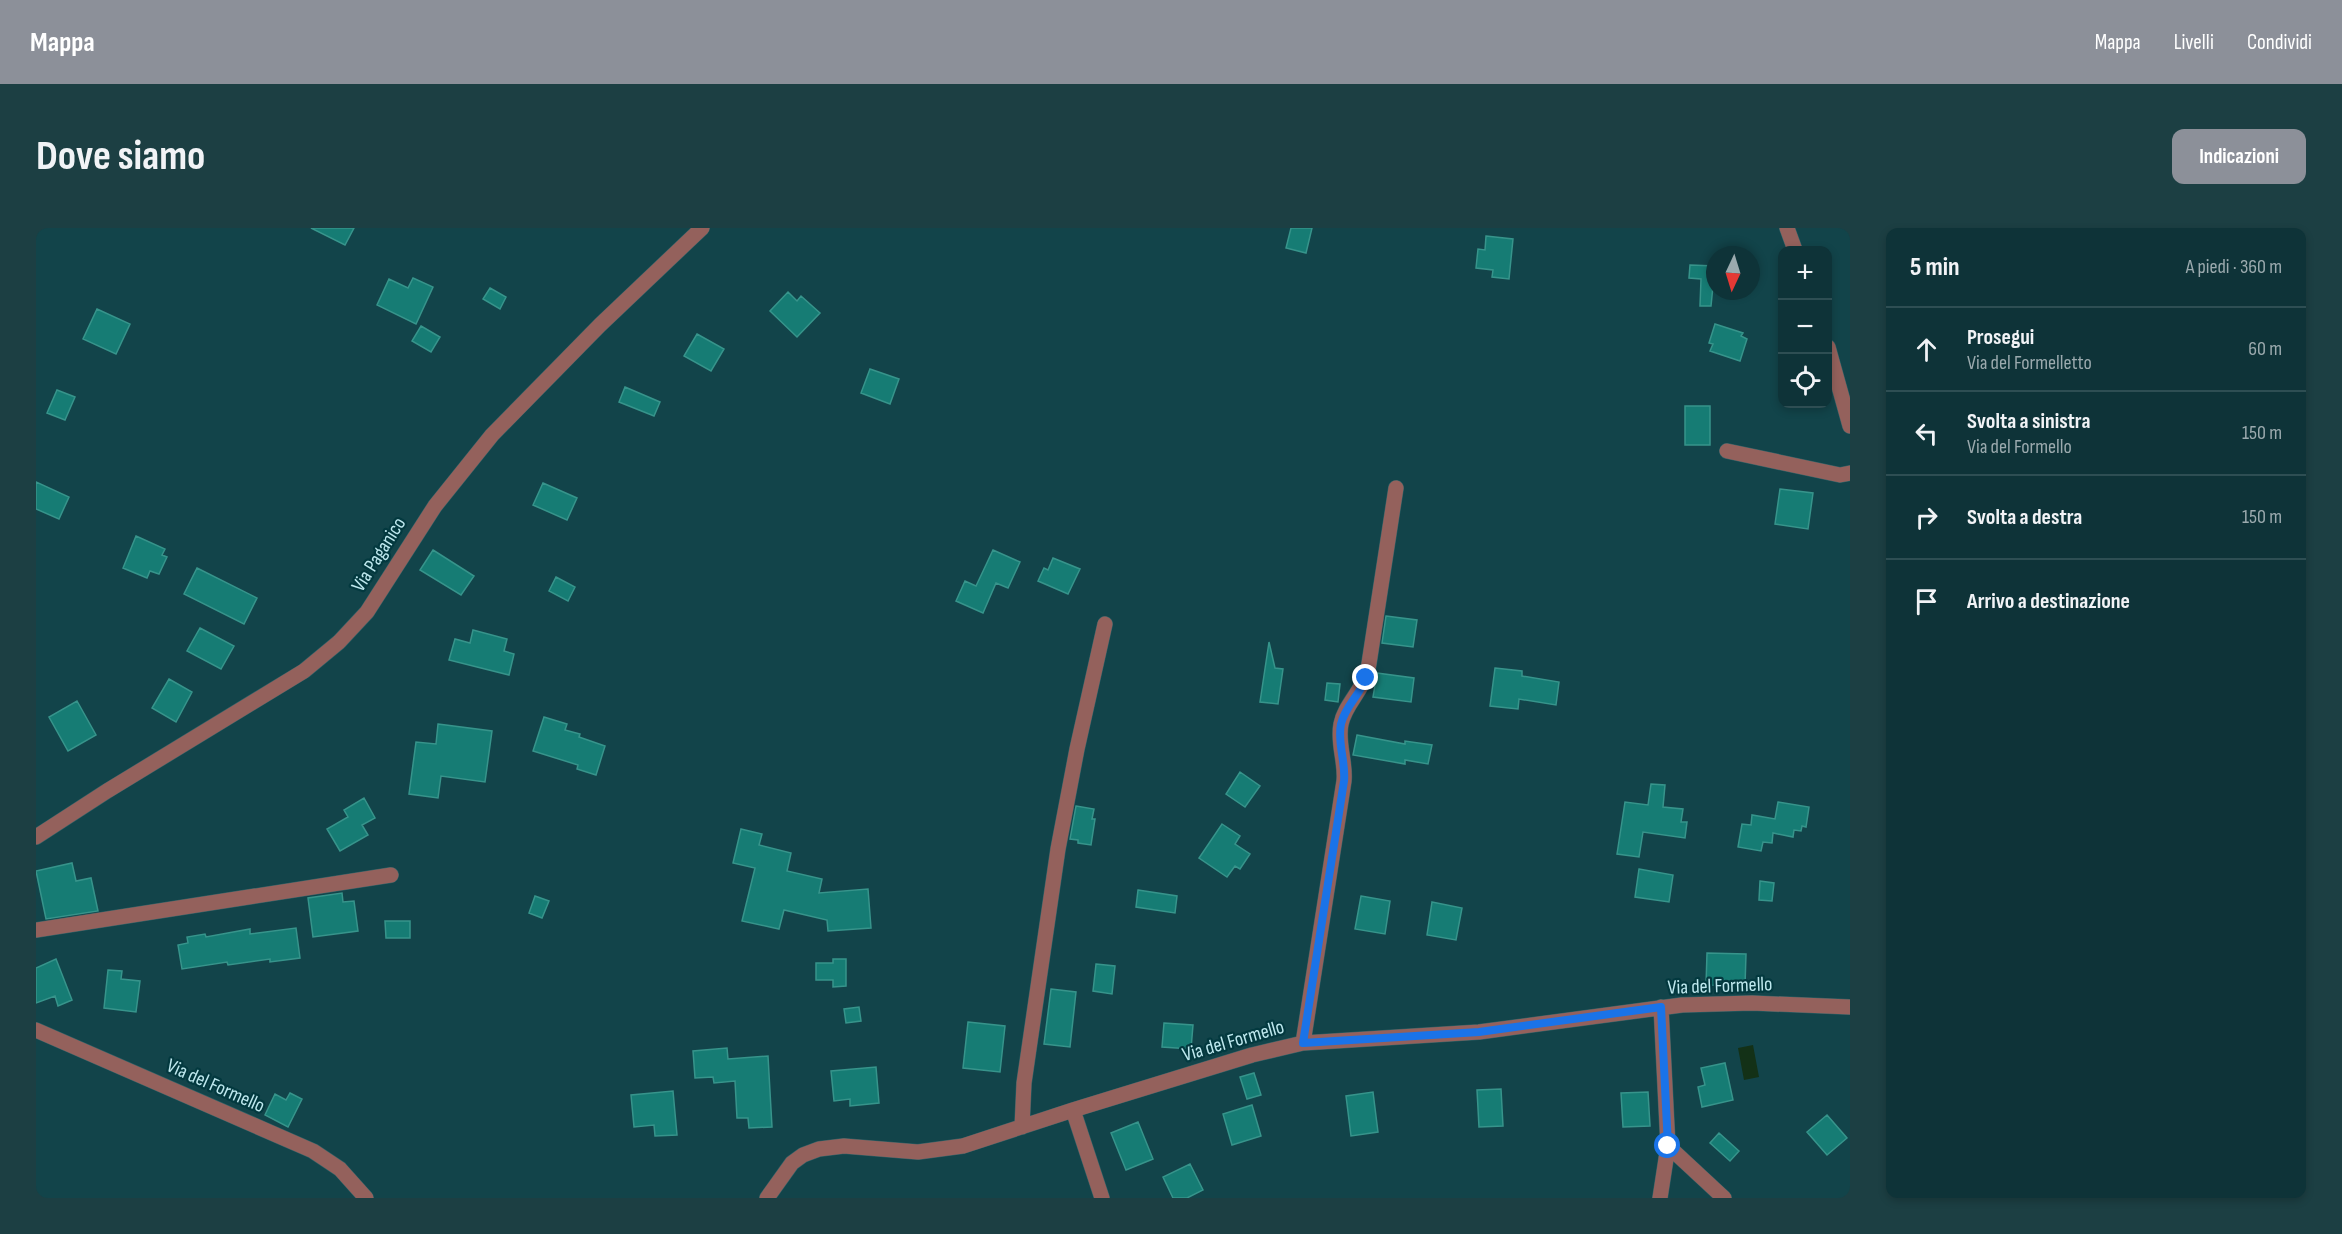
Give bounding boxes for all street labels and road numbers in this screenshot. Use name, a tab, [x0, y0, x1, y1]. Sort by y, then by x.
street label: Via Paganico	[347, 513, 411, 596]
street label: Via del Formello	[1667, 972, 1773, 1000]
street label: Via del Formello	[1180, 1015, 1287, 1067]
street label: Via del Formello	[163, 1054, 268, 1118]

